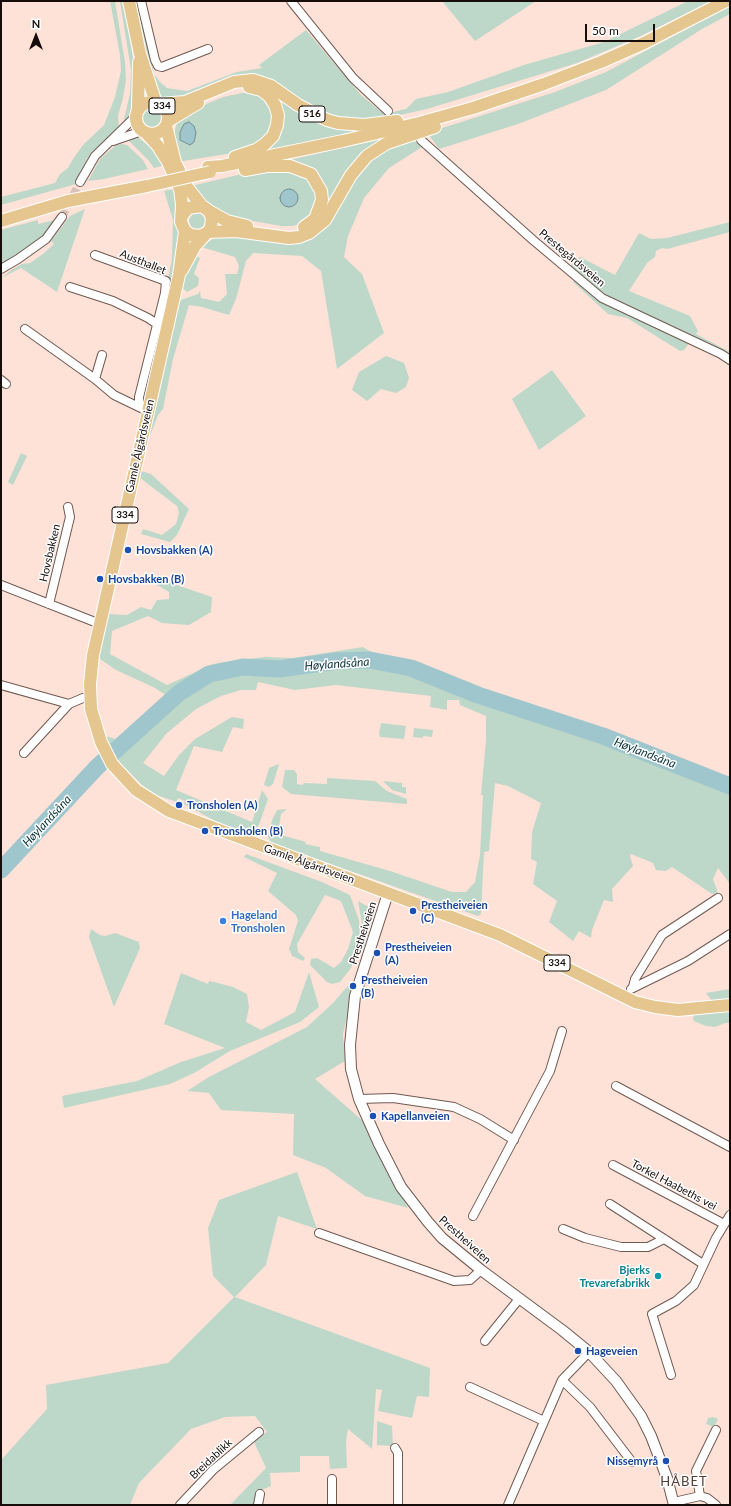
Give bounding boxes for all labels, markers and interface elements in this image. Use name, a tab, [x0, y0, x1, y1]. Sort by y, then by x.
north arrow	[16, 16, 56, 56]
scale bar	[587, 16, 657, 42]
text: N	[32, 17, 40, 30]
text: 50 m	[592, 23, 619, 38]
road number: 334	[149, 98, 175, 114]
road number: 516	[299, 106, 325, 122]
street label: Prestegårdsveien	[536, 226, 608, 290]
street label: Austhallet	[118, 247, 168, 277]
street label: Gamle Ålgårdsveien	[123, 398, 157, 494]
road number: 334	[112, 507, 138, 523]
street label: Hovsbakken	[37, 523, 63, 583]
place label: Hovsbakken (A)	[136, 543, 213, 557]
marker: Hovsbakken (A)	[123, 545, 133, 555]
place label: Hovsbakken (B)	[108, 572, 184, 586]
marker: Hovsbakken (B)	[95, 574, 105, 584]
water label: Høylandsåna	[304, 655, 370, 673]
water label: Høylandsåna	[612, 735, 678, 771]
water label: Høylandsåna	[20, 792, 74, 850]
place label: Tronsholen (A)	[187, 798, 257, 812]
marker: Tronsholen (A)	[174, 800, 184, 810]
place label: Tronsholen (B)	[213, 824, 283, 838]
marker: Tronsholen (B)	[200, 826, 210, 836]
street label: Gamle Ålgårdsveien	[262, 841, 356, 887]
place label: Prestheiveien (C)	[421, 898, 488, 924]
street label: Prestheiveien	[347, 900, 379, 966]
marker: Prestheiveien (C)	[408, 906, 418, 916]
place label: Hageland Tronsholen	[231, 908, 285, 934]
marker: Hageland Tronsholen	[218, 916, 228, 926]
place label: Prestheiveien (A)	[385, 940, 452, 966]
marker: Prestheiveien (A)	[372, 948, 382, 958]
road number: 334	[544, 955, 570, 971]
place label: Prestheiveien (B)	[361, 973, 428, 999]
marker: Prestheiveien (B)	[348, 981, 358, 991]
place label: Kapellanveien	[381, 1109, 450, 1123]
marker: Kapellanveien	[368, 1111, 378, 1121]
street label: Torkel Haabeths vei	[629, 1157, 719, 1213]
street label: Prestheiveien	[436, 1213, 494, 1267]
place label: Bjerks Trevarefabrikk	[579, 1263, 650, 1289]
marker: Bjerks Trevarefabrikk	[653, 1271, 663, 1281]
place label: Hageveien	[586, 1344, 638, 1358]
marker: Hageveien	[573, 1346, 583, 1356]
street label: Breidablikk	[187, 1436, 235, 1482]
place label: Nissemyrå	[607, 1454, 658, 1468]
marker: Nissemyrå	[661, 1456, 671, 1466]
district label: HÅBET	[660, 1474, 708, 1490]

